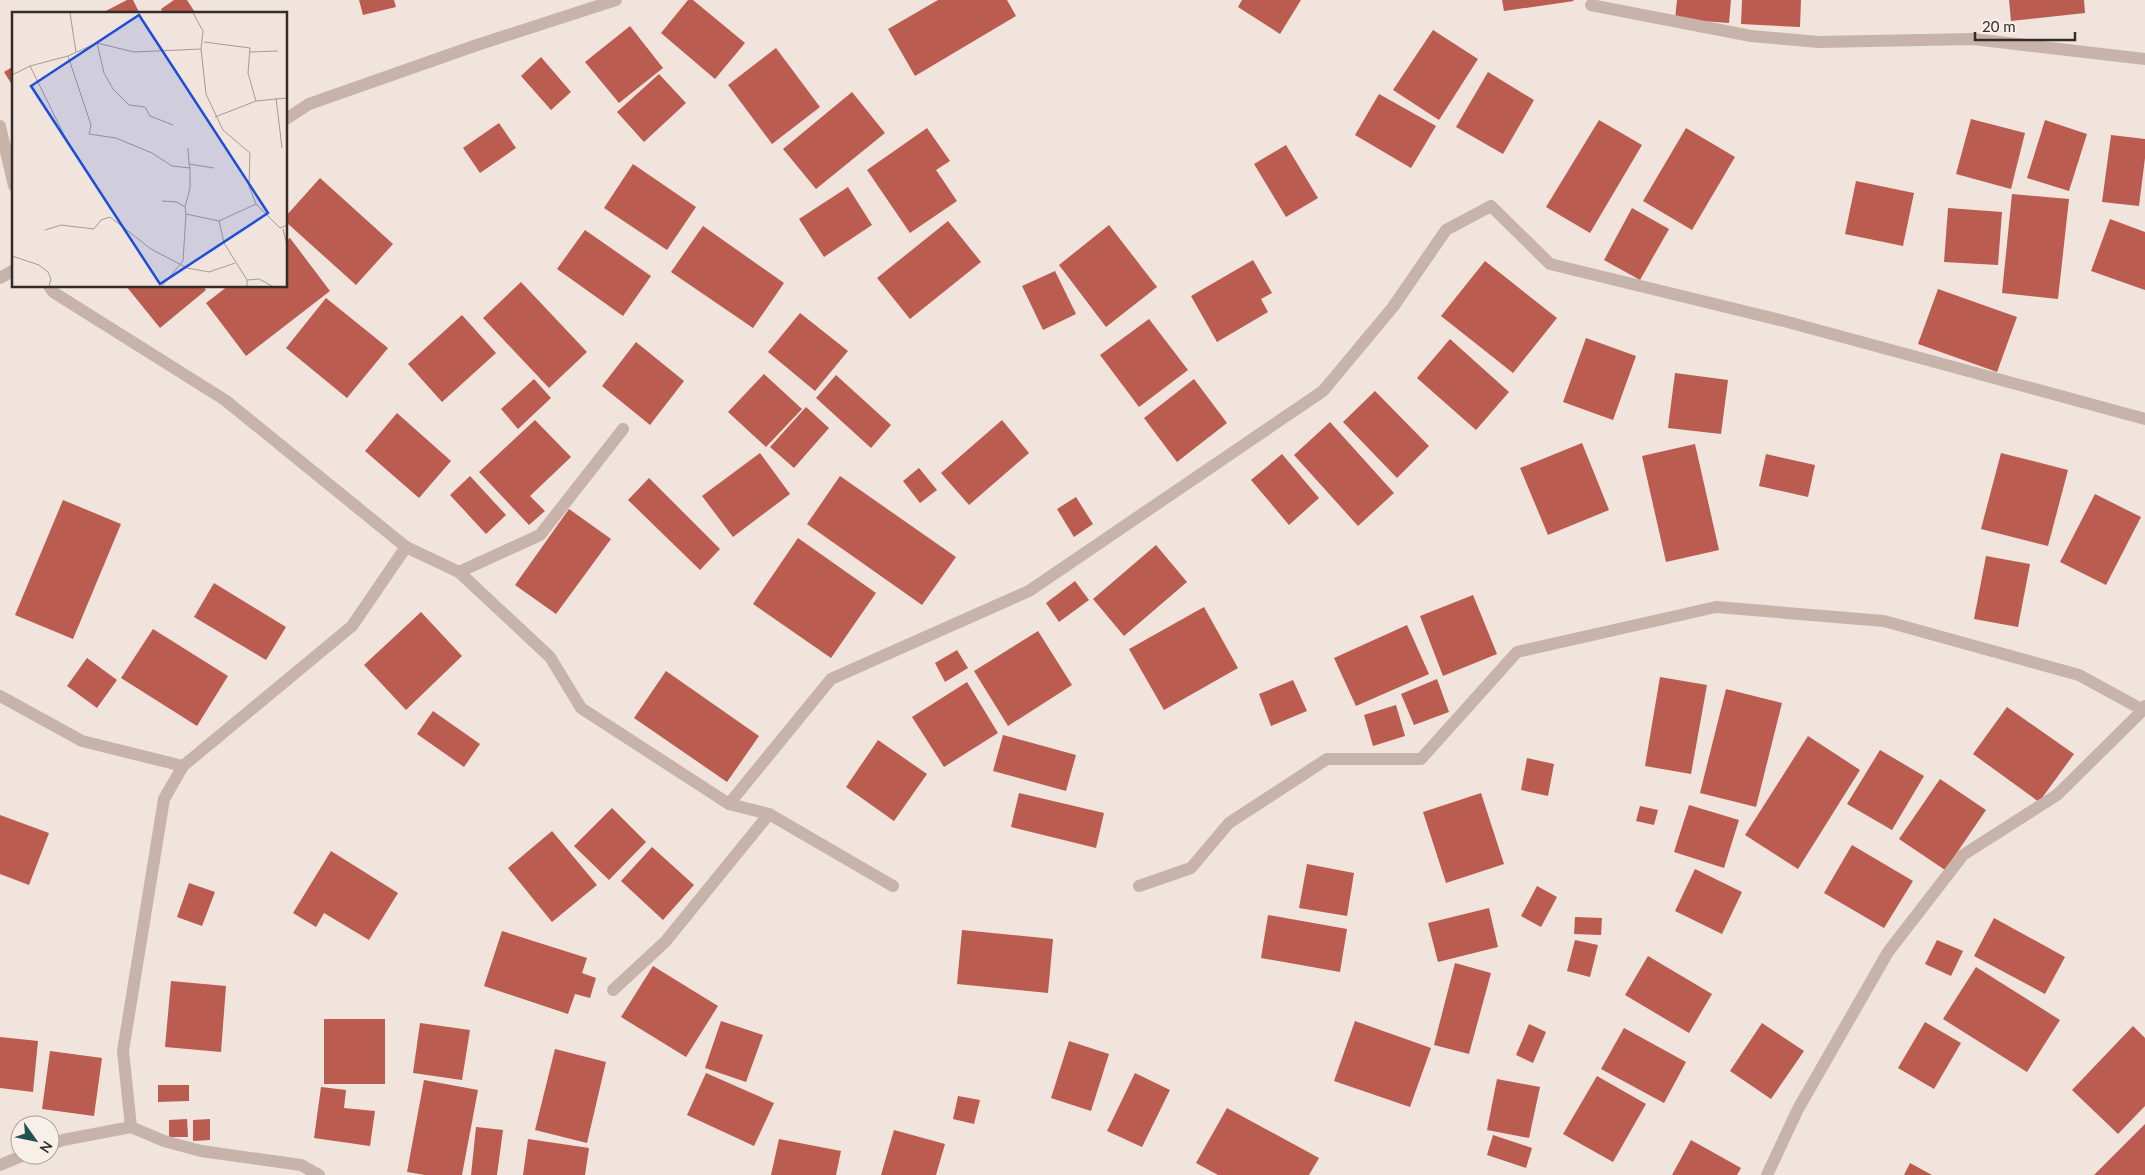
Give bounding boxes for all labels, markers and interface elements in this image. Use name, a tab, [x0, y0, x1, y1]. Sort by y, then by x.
scale bar	[1975, 10, 2075, 42]
inset map	[12, 12, 288, 288]
text: 20 m	[1982, 17, 2016, 35]
north arrow	[10, 1115, 60, 1165]
text: N	[36, 1138, 56, 1157]

